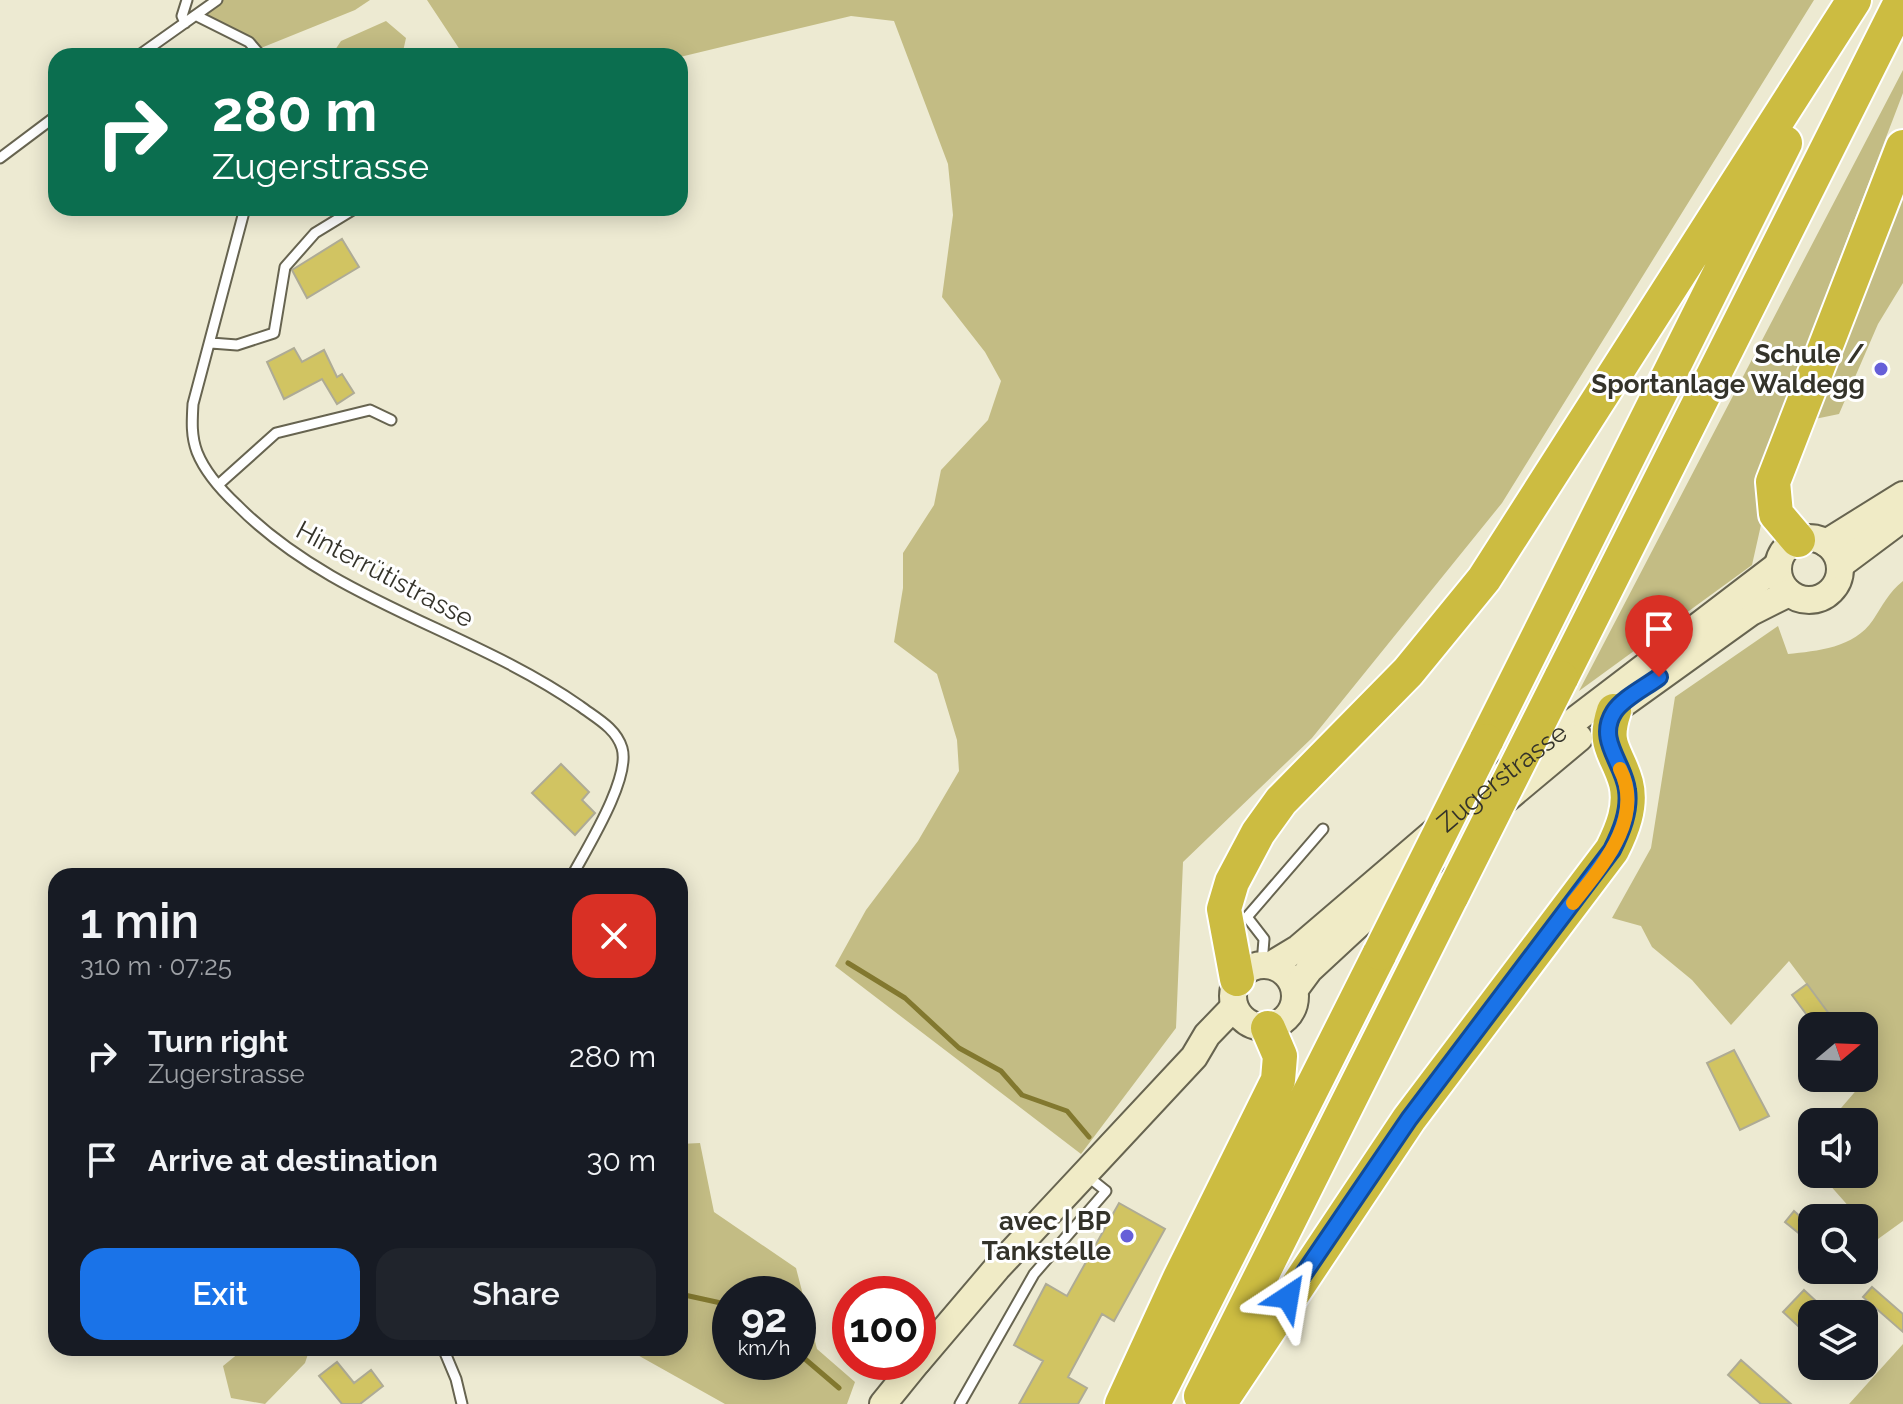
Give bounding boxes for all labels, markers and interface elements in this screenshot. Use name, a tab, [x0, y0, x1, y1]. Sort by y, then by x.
text: 280 m	[212, 78, 377, 144]
icon: right	[80, 80, 184, 184]
text: Zugerstrasse	[212, 145, 429, 187]
place label: Schule / Sportanlage Waldegg	[1591, 339, 1865, 399]
marker: Schule / Sportanlage Waldegg	[1872, 360, 1890, 378]
street label: Hinterrütistrasse	[291, 515, 479, 633]
pin	[1625, 595, 1693, 677]
icon: arrive	[1637, 607, 1681, 651]
street label: Zugerstrasse	[1431, 717, 1573, 838]
text: 1 min	[80, 893, 199, 949]
button: close	[572, 894, 656, 978]
text: 310 m · 07:25	[80, 951, 232, 981]
north arrow	[1798, 1012, 1878, 1092]
map controls	[1798, 1012, 1878, 1380]
text: Turn right	[148, 1024, 288, 1059]
icon: right	[80, 1034, 124, 1078]
text: 280 m	[569, 1039, 656, 1074]
text: Zugerstrasse	[148, 1059, 305, 1089]
button: sound	[1798, 1108, 1878, 1188]
icon: arrive	[80, 1138, 124, 1182]
text: Arrive at destination	[148, 1143, 438, 1178]
text: 30 m	[586, 1143, 656, 1178]
button: search	[1798, 1204, 1878, 1284]
place label: avec | BP Tankstelle	[982, 1206, 1111, 1266]
marker: avec | BP Tankstelle	[1118, 1227, 1136, 1245]
button: Exit	[80, 1248, 360, 1340]
button: Share	[376, 1248, 656, 1340]
position arrow	[1246, 1255, 1330, 1339]
speed limit sign: 100	[832, 1276, 936, 1380]
text: 92	[741, 1294, 787, 1341]
button: layers	[1798, 1300, 1878, 1380]
text: km/h	[738, 1336, 790, 1360]

